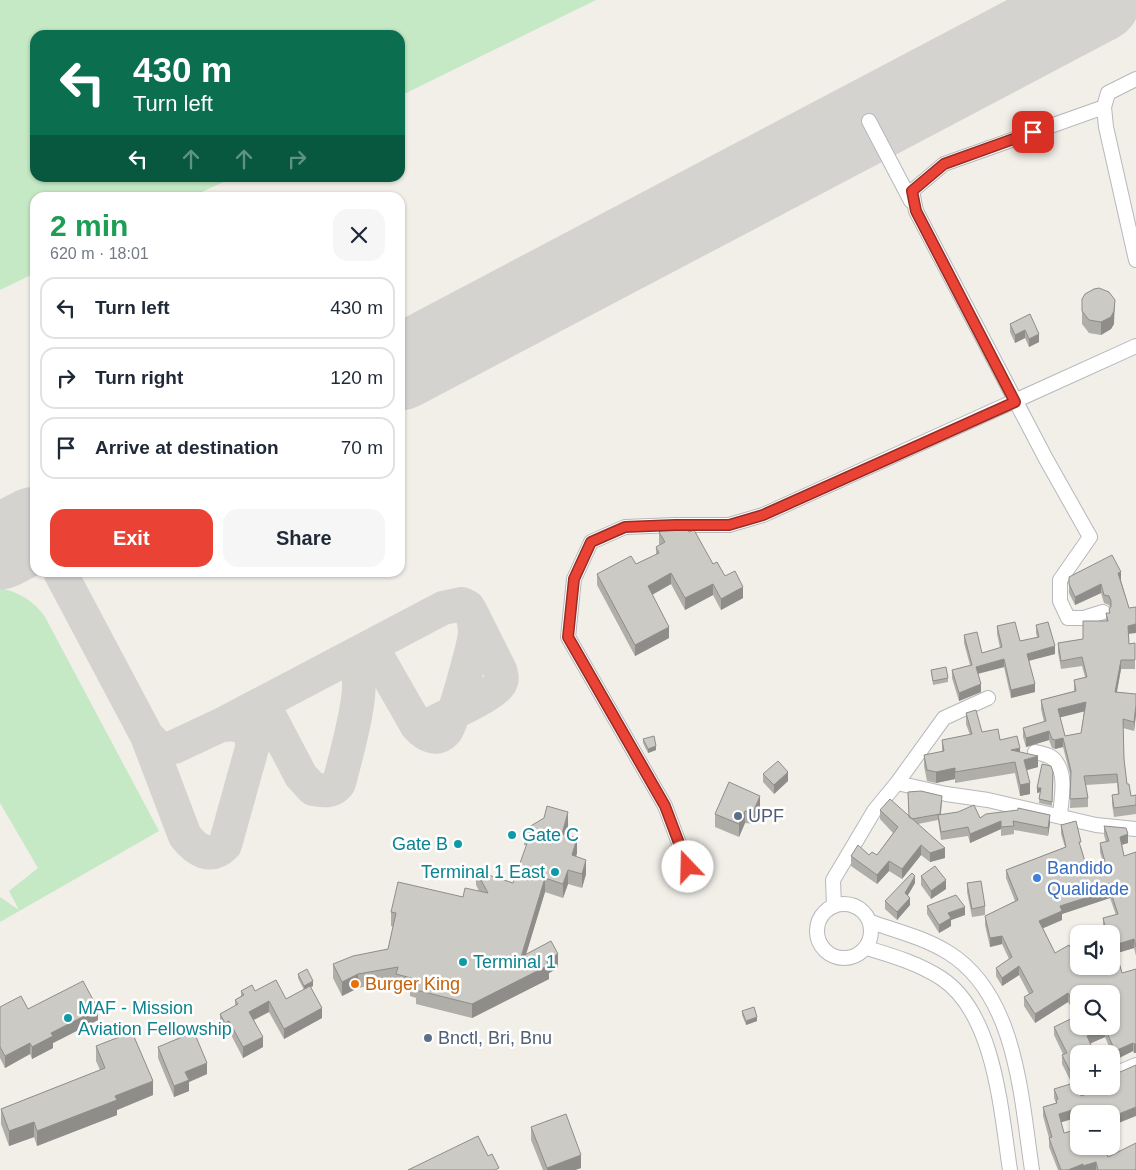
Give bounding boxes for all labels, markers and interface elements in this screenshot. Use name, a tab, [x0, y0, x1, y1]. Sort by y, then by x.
icon: left	[50, 50, 115, 115]
text: 430 m	[133, 50, 232, 89]
text: Turn left	[133, 91, 213, 116]
pin	[1012, 111, 1054, 153]
icon: arrive	[1019, 118, 1047, 146]
icon: left	[124, 145, 152, 173]
icon: ahead	[177, 145, 205, 173]
icon: ahead	[230, 145, 258, 173]
icon: right	[283, 145, 311, 173]
text: 2 min	[50, 209, 128, 242]
button: close	[333, 209, 385, 261]
text: 620 m · 18:01	[50, 245, 149, 262]
icon: left	[52, 294, 80, 322]
text: Turn left	[95, 297, 170, 318]
text: 430 m	[330, 297, 383, 318]
icon: right	[52, 364, 80, 392]
text: Turn right	[95, 367, 183, 388]
text: 120 m	[330, 367, 383, 388]
icon: arrive	[52, 434, 80, 462]
text: Arrive at destination	[95, 437, 279, 458]
text: 70 m	[341, 437, 383, 458]
button: Exit	[50, 509, 213, 567]
button: Share	[223, 509, 385, 567]
place label: UPF	[748, 806, 784, 826]
marker: UPF	[732, 810, 744, 822]
place label: Gate C	[522, 825, 579, 845]
marker: Gate C	[506, 829, 518, 841]
place label: Gate B	[392, 834, 448, 854]
marker: Gate B	[452, 838, 464, 850]
position arrow	[661, 840, 713, 892]
place label: Bandido Qualidade	[1047, 858, 1129, 899]
place label: Terminal 1 East	[421, 862, 545, 882]
marker: Terminal 1 East	[549, 866, 561, 878]
marker: Bandido Qualidade	[1031, 872, 1043, 884]
map controls	[1070, 925, 1120, 1155]
button: sound	[1070, 925, 1120, 975]
place label: Terminal 1	[473, 952, 556, 972]
marker: Terminal 1	[457, 956, 469, 968]
place label: Burger King	[365, 974, 460, 994]
marker: Burger King	[349, 978, 361, 990]
button: search	[1070, 985, 1120, 1035]
place label: MAF - Mission Aviation Fellowship	[78, 998, 232, 1039]
marker: MAF - Mission Aviation Fellowship	[62, 1012, 74, 1024]
place label: Bnctl, Bri, Bnu	[438, 1028, 552, 1048]
marker: Bnctl, Bri, Bnu	[422, 1032, 434, 1044]
button: +	[1070, 1045, 1120, 1095]
button: −	[1070, 1105, 1120, 1155]

